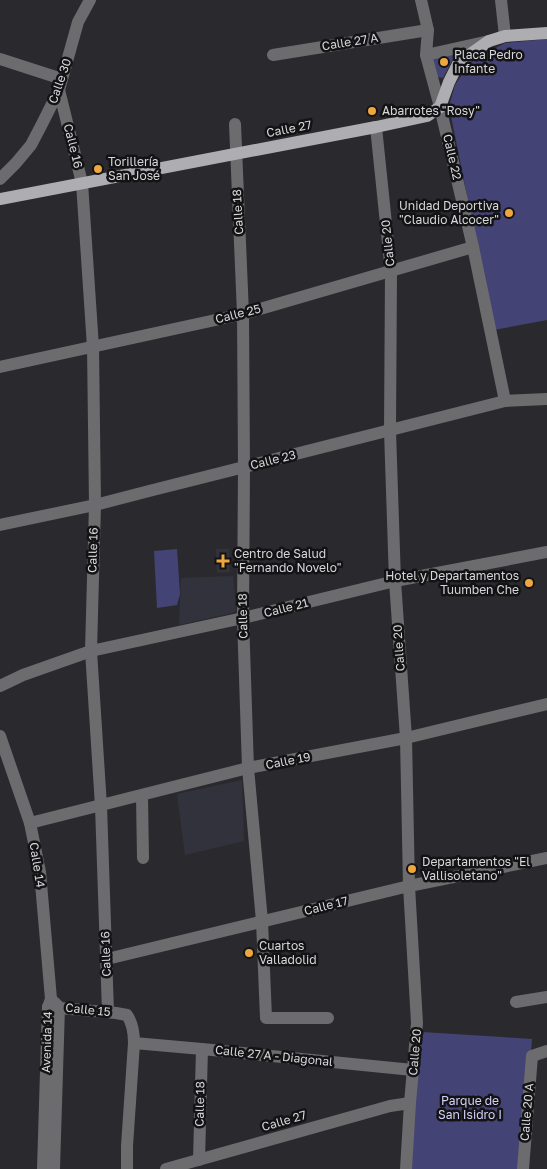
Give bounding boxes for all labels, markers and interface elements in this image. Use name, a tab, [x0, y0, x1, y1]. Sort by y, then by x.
street label: Calle 27 A	[321, 30, 379, 53]
place label: Placa Pedro Infante	[454, 47, 523, 76]
street label: Calle 30	[45, 56, 74, 105]
marker: Placa Pedro Infante	[438, 56, 450, 68]
place label: Abarrotes "Rosy"	[382, 103, 480, 118]
marker: Abarrotes "Rosy"	[366, 105, 378, 117]
street label: Calle 27	[265, 117, 313, 140]
street label: Calle 16	[61, 122, 86, 170]
street label: Calle 22	[440, 133, 465, 181]
place label: Torillería San José	[108, 154, 160, 183]
marker: Torillería San José	[92, 163, 104, 175]
street label: Calle 18	[229, 189, 246, 235]
place label: Unidad Deportiva "Claudio Alcocer"	[399, 198, 499, 227]
marker: Unidad Deportiva "Claudio Alcocer"	[503, 207, 515, 219]
street label: Calle 20	[378, 219, 397, 267]
street label: Calle 25	[214, 301, 262, 326]
street label: Calle 23	[249, 447, 297, 472]
street label: Calle 16	[84, 527, 101, 573]
place label: Centro de Salud "Fernando Novelo"	[234, 546, 341, 575]
marker: Centro de Salud "Fernando Novelo"	[216, 554, 230, 568]
place label: Hotel y Departamentos Tuumben Che	[385, 568, 519, 597]
marker: Hotel y Departamentos Tuumben Che	[523, 577, 535, 589]
street label: Calle 18	[235, 593, 250, 639]
street label: Calle 21	[262, 595, 310, 620]
street label: Calle 20	[389, 624, 408, 672]
street label: Calle 19	[264, 749, 312, 772]
street label: Calle 14	[27, 841, 48, 889]
place label: Departamentos "El Vallisoletano"	[422, 854, 530, 883]
marker: Departamentos "El Vallisoletano"	[406, 863, 418, 875]
street label: Calle 17	[302, 893, 349, 918]
street label: Calle 16	[97, 931, 114, 977]
place label: Cuartos Valladolid	[259, 938, 317, 967]
marker: Cuartos Valladolid	[243, 947, 255, 959]
street label: Calle 15	[65, 1000, 111, 1019]
street label: Avenida 14	[38, 1011, 55, 1073]
street label: Calle 20	[405, 1028, 424, 1076]
street label: Calle 27 A - Diagonal	[214, 1042, 334, 1069]
street label: Calle 18	[192, 1081, 207, 1127]
street label: Calle 20 A	[517, 1082, 536, 1141]
park label: Parque de San Isidro I	[438, 1093, 502, 1122]
street label: Calle 27	[260, 1107, 308, 1134]

